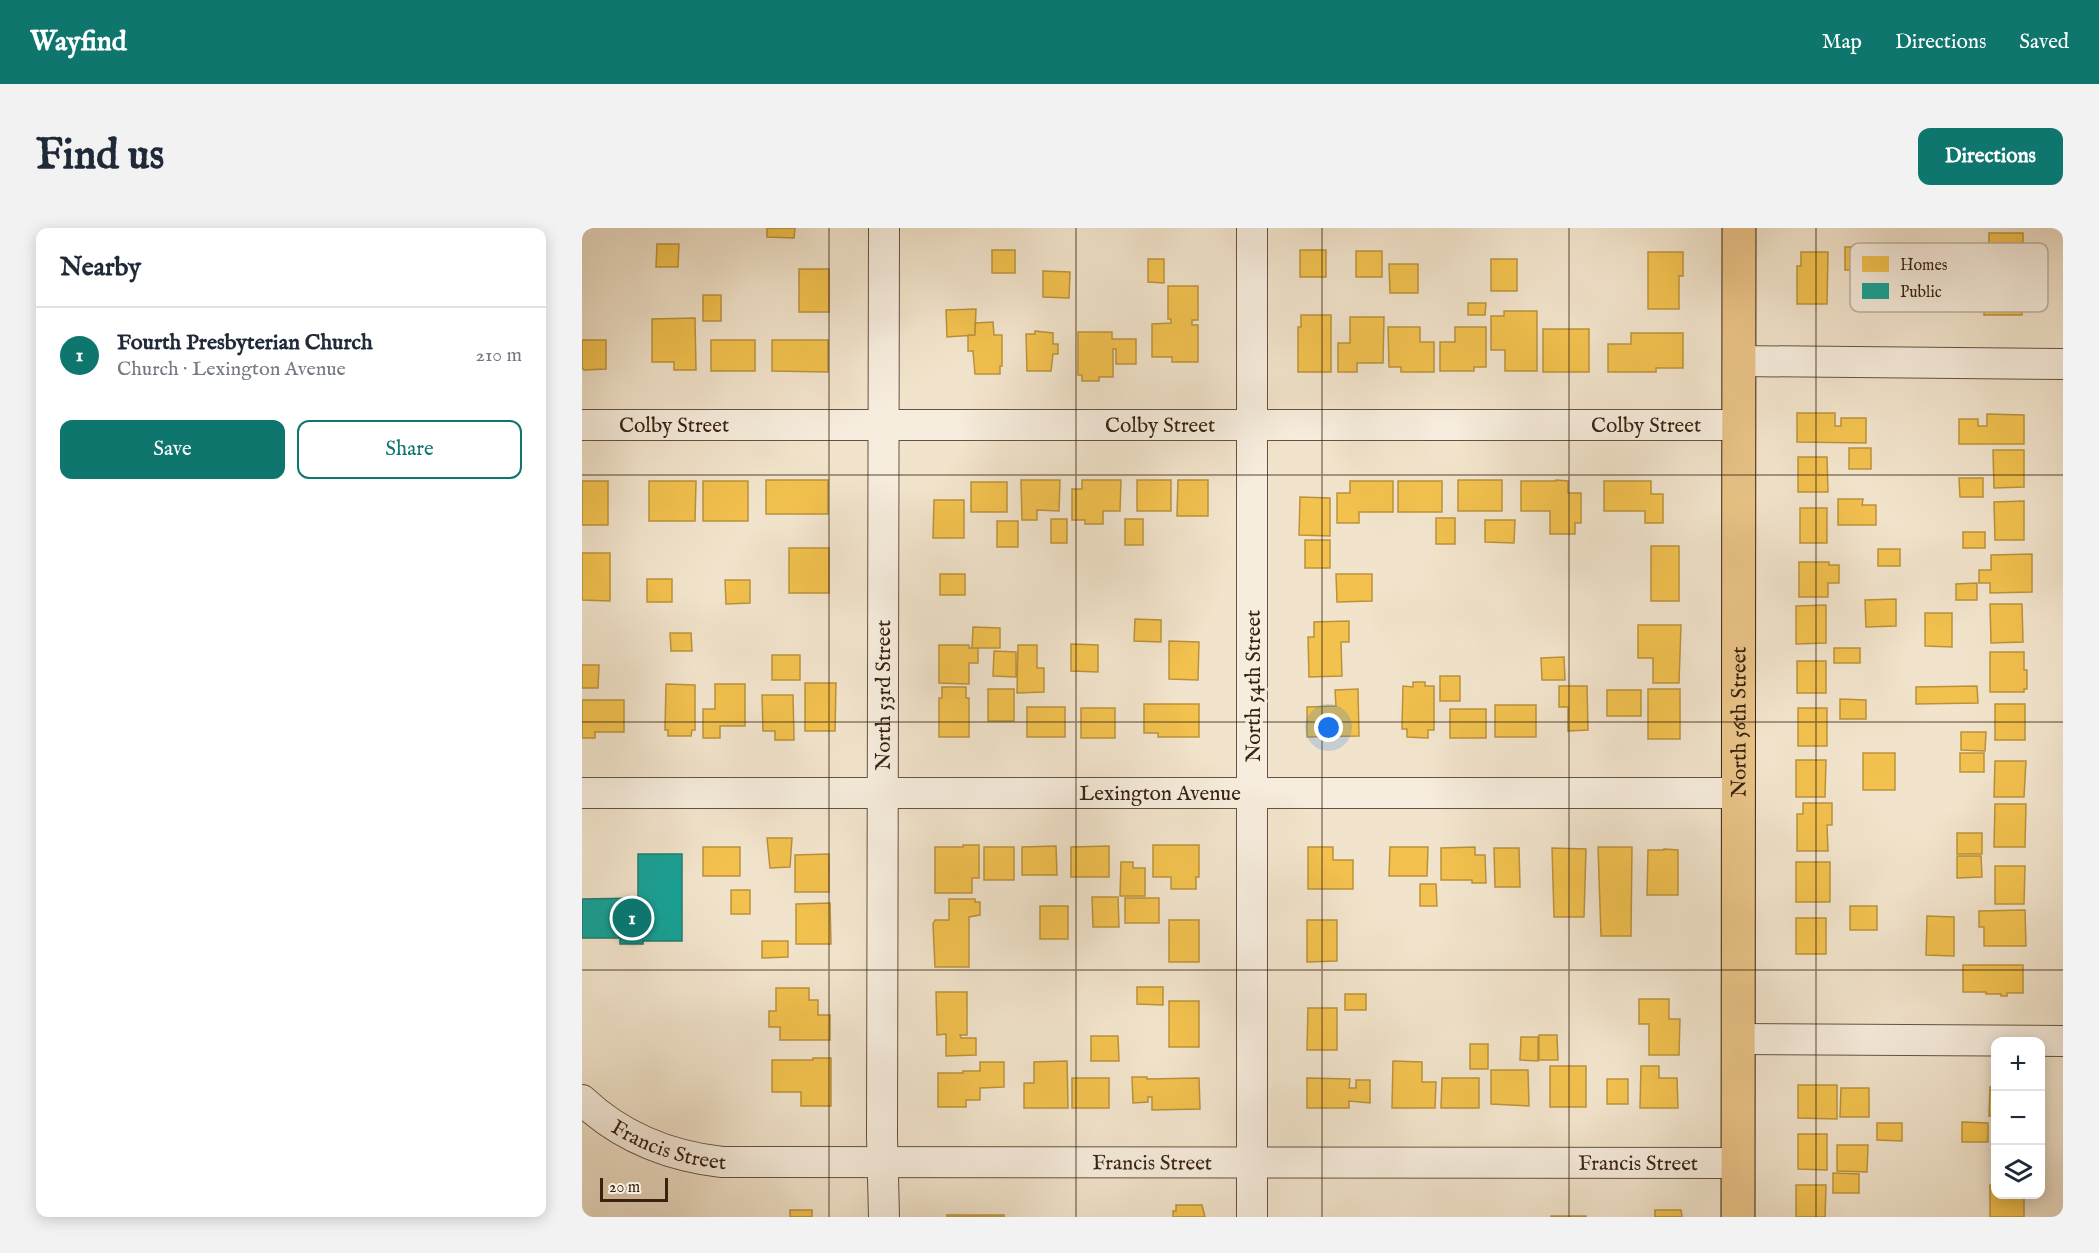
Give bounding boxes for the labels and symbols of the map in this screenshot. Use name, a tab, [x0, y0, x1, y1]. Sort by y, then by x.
legend	[1850, 243, 2048, 312]
text: Homes	[1900, 256, 1948, 276]
text: Public	[1900, 283, 1942, 303]
street label: Colby Street	[619, 413, 729, 440]
street label: Colby Street	[1105, 413, 1215, 440]
street label: Colby Street	[1591, 413, 1701, 440]
street label: North 54th Street	[1241, 610, 1268, 762]
street label: North 53rd Street	[871, 620, 898, 770]
street label: North 56th Street	[1726, 646, 1754, 798]
your location	[1314, 713, 1343, 742]
street label: Lexington Avenue	[1079, 781, 1241, 808]
pin: 1	[613, 896, 652, 940]
street label: Francis Street	[606, 1115, 726, 1177]
street label: Francis Street	[1092, 1150, 1212, 1177]
street label: Francis Street	[1578, 1151, 1698, 1178]
scale bar	[600, 1175, 668, 1202]

